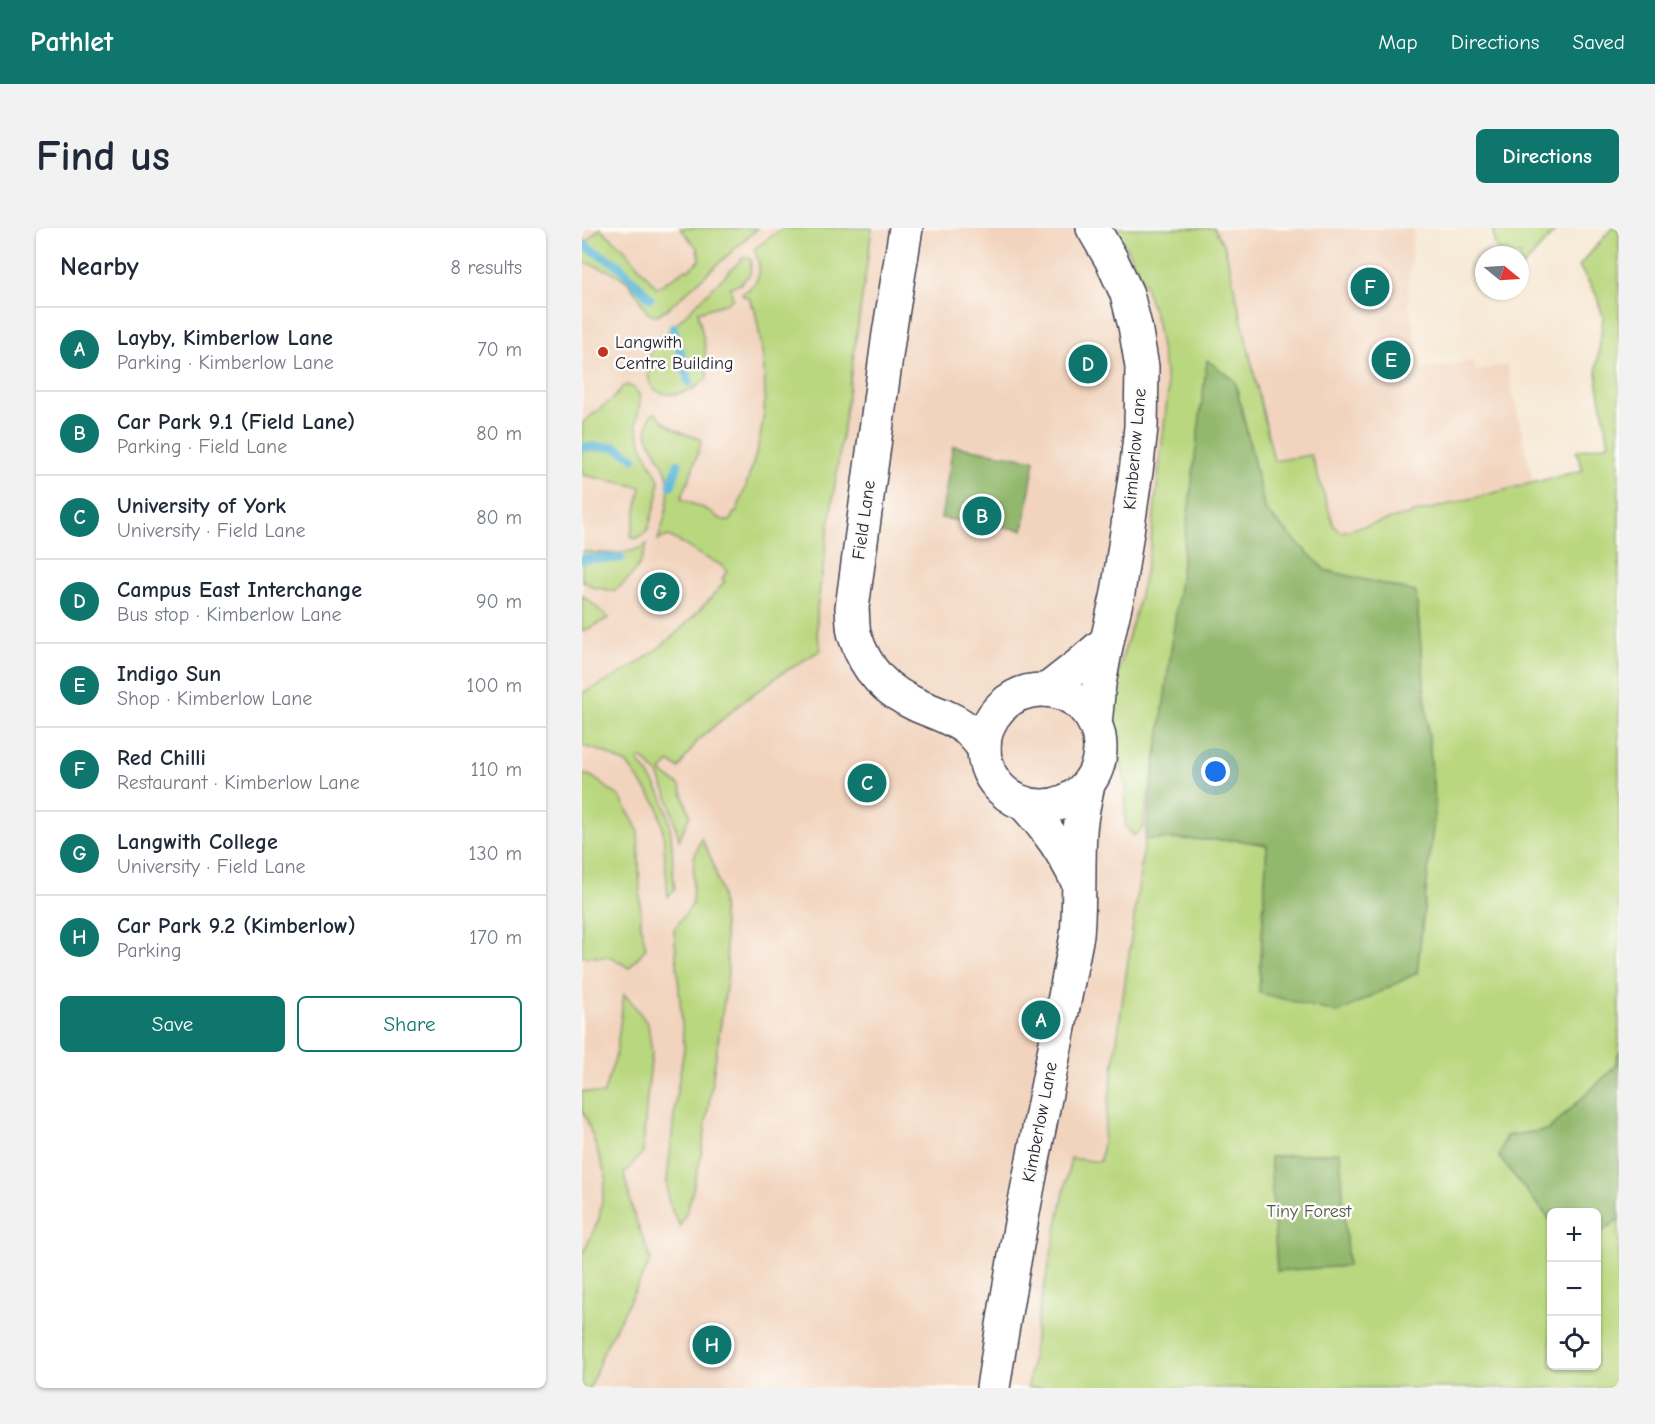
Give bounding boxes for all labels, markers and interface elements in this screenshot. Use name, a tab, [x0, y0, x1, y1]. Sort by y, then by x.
text: Pathlet	[30, 26, 113, 58]
text: Map	[1378, 30, 1418, 54]
text: Directions	[1451, 30, 1540, 54]
text: Saved	[1573, 30, 1625, 54]
button: Directions	[1476, 129, 1619, 183]
text: Find us	[36, 132, 170, 181]
north arrow	[1475, 246, 1529, 300]
text: Nearby	[60, 252, 139, 282]
text: 8 results	[450, 256, 522, 279]
pin: F	[1350, 264, 1390, 310]
text: Layby, Kimberlow Lane	[117, 325, 333, 351]
place label: Langwith Centre Building	[615, 332, 734, 374]
text: A	[74, 338, 85, 361]
text: 70 m	[477, 338, 522, 361]
pin: E	[1372, 338, 1410, 382]
pin: D	[1068, 342, 1108, 386]
marker: Langwith Centre Building	[596, 345, 610, 359]
text: Parking · Kimberlow Lane	[117, 351, 334, 374]
street label: Kimberlow Lane	[1119, 387, 1151, 511]
text: Car Park 9.1 (Field Lane)	[117, 409, 355, 435]
text: B	[73, 422, 86, 445]
text: 80 m	[476, 422, 522, 445]
text: Parking · Field Lane	[117, 435, 287, 458]
street label: Field Lane	[848, 479, 880, 561]
text: University of York	[117, 493, 286, 519]
pin: B	[962, 494, 1002, 538]
text: C	[73, 506, 86, 529]
text: 80 m	[476, 506, 522, 529]
text: University · Field Lane	[117, 519, 306, 542]
pin: G	[640, 570, 680, 614]
text: Campus East Interchange	[117, 577, 362, 603]
text: D	[73, 590, 86, 613]
text: 90 m	[476, 590, 522, 613]
text: Bus stop · Kimberlow Lane	[117, 603, 342, 626]
text: Indigo Sun	[117, 661, 221, 687]
text: E	[74, 674, 85, 697]
text: 100 m	[467, 674, 522, 697]
text: Shop · Kimberlow Lane	[117, 687, 312, 710]
text: Red Chilli	[117, 745, 206, 771]
your location	[1201, 757, 1230, 786]
text: F	[74, 758, 85, 781]
text: 110 m	[471, 758, 522, 781]
pin: C	[848, 760, 886, 806]
text: Restaurant · Kimberlow Lane	[117, 771, 360, 794]
text: Langwith College	[117, 829, 278, 855]
text: G	[72, 842, 87, 865]
text: 130 m	[469, 842, 522, 865]
text: University · Field Lane	[117, 855, 306, 878]
text: Car Park 9.2 (Kimberlow)	[117, 913, 356, 939]
text: H	[72, 926, 87, 949]
text: 170 m	[469, 926, 522, 949]
text: Parking	[117, 939, 182, 962]
button: Save	[60, 996, 285, 1052]
button: Share	[297, 996, 522, 1052]
pin: A	[1022, 998, 1060, 1042]
street label: Kimberlow Lane	[1018, 1060, 1062, 1184]
park label: Tiny Forest	[1267, 1201, 1352, 1222]
map controls	[1547, 1208, 1601, 1370]
button: +	[1547, 1208, 1601, 1262]
button: −	[1547, 1262, 1601, 1316]
button: locate	[1547, 1316, 1601, 1370]
pin: H	[692, 1322, 732, 1368]

